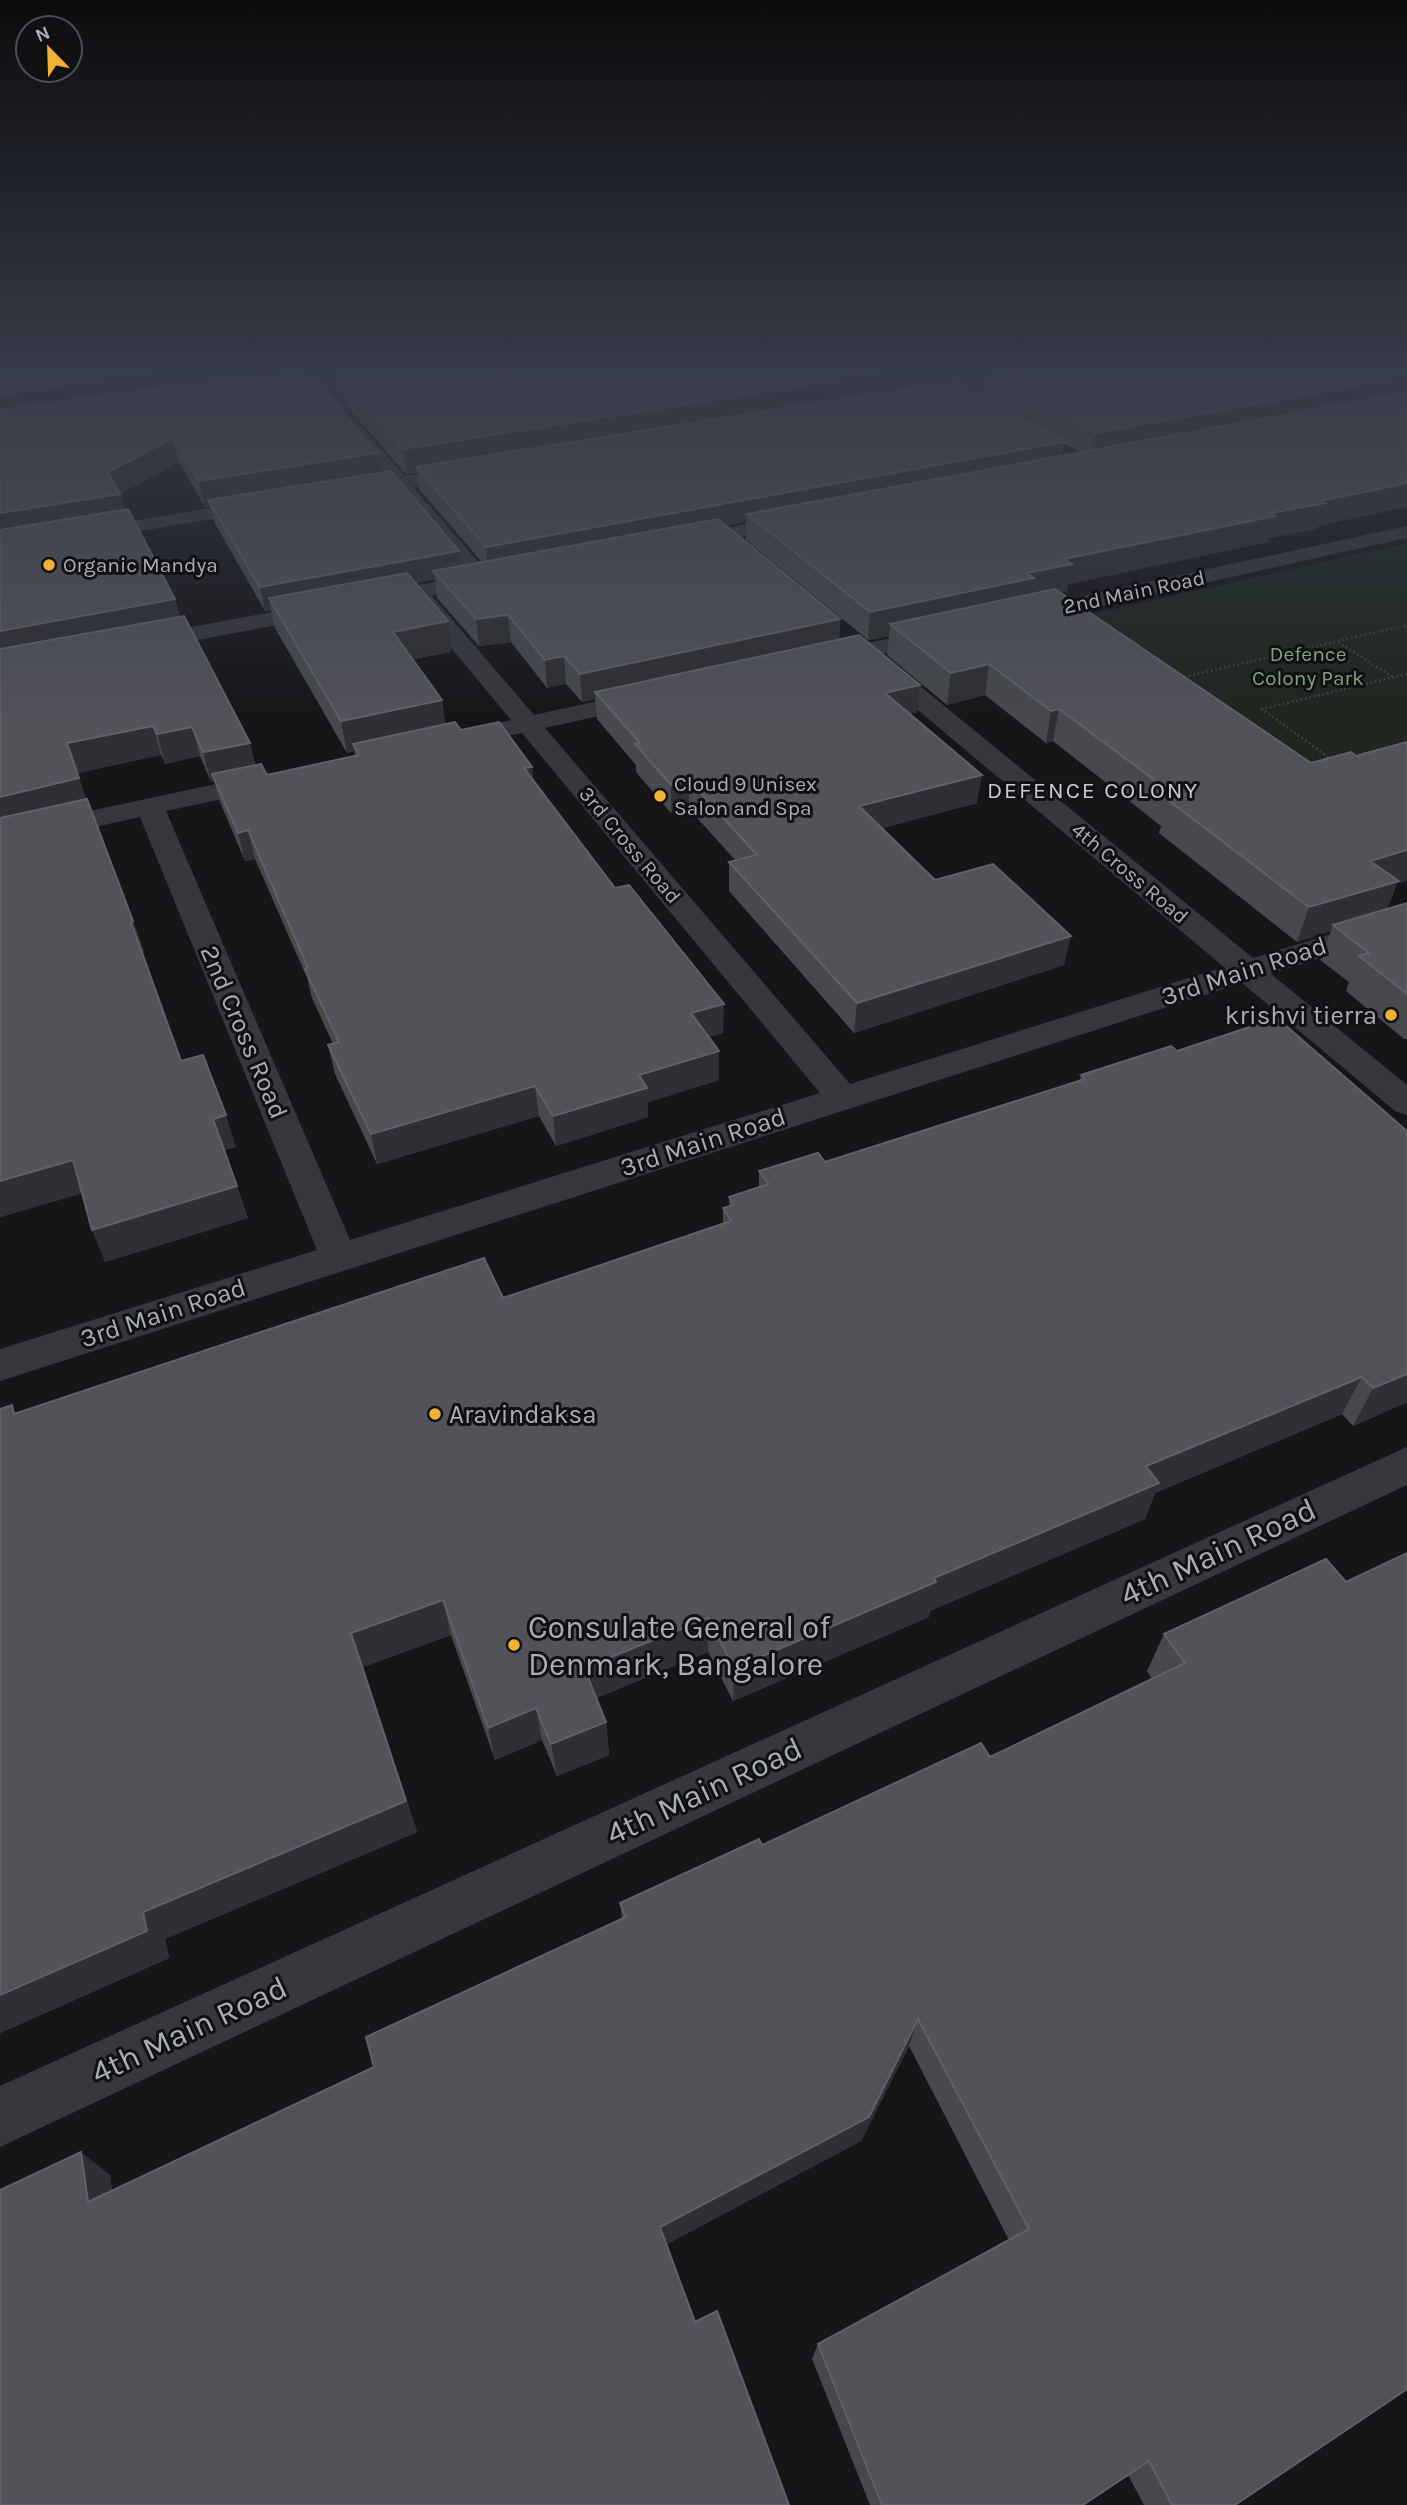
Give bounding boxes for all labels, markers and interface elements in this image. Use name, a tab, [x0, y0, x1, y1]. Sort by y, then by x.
north arrow	[14, 14, 84, 84]
text: N	[32, 21, 53, 47]
place label: Organic Mandya	[63, 553, 218, 577]
marker: Organic Mandya	[41, 557, 57, 573]
street label: 2nd Main Road	[1061, 565, 1207, 619]
park label: Defence Colony Park	[1252, 642, 1364, 690]
place label: Cloud 9 Unisex Salon and Spa	[674, 772, 817, 820]
district label: DEFENCE COLONY	[987, 777, 1199, 804]
street label: 3rd Cross Road	[574, 782, 686, 908]
marker: Cloud 9 Unisex Salon and Spa	[652, 788, 668, 804]
street label: 4th Cross Road	[1067, 817, 1193, 929]
street label: 3rd Main Road	[1157, 930, 1331, 1012]
street label: 2nd Cross Road	[194, 941, 294, 1123]
place label: krishvi tierra	[1225, 1000, 1377, 1031]
marker: krishvi tierra	[1383, 1007, 1399, 1023]
street label: 3rd Main Road	[616, 1101, 790, 1183]
street label: 3rd Main Road	[76, 1272, 250, 1354]
place label: Aravindaksa	[449, 1399, 597, 1430]
marker: Aravindaksa	[427, 1406, 443, 1422]
street label: 4th Main Road	[1114, 1491, 1322, 1613]
place label: Consulate General of Denmark, Bangalore	[528, 1609, 831, 1683]
marker: Consulate General of Denmark, Bangalore	[506, 1637, 522, 1653]
street label: 4th Main Road	[600, 1730, 808, 1852]
street label: 4th Main Road	[85, 1969, 293, 2091]

